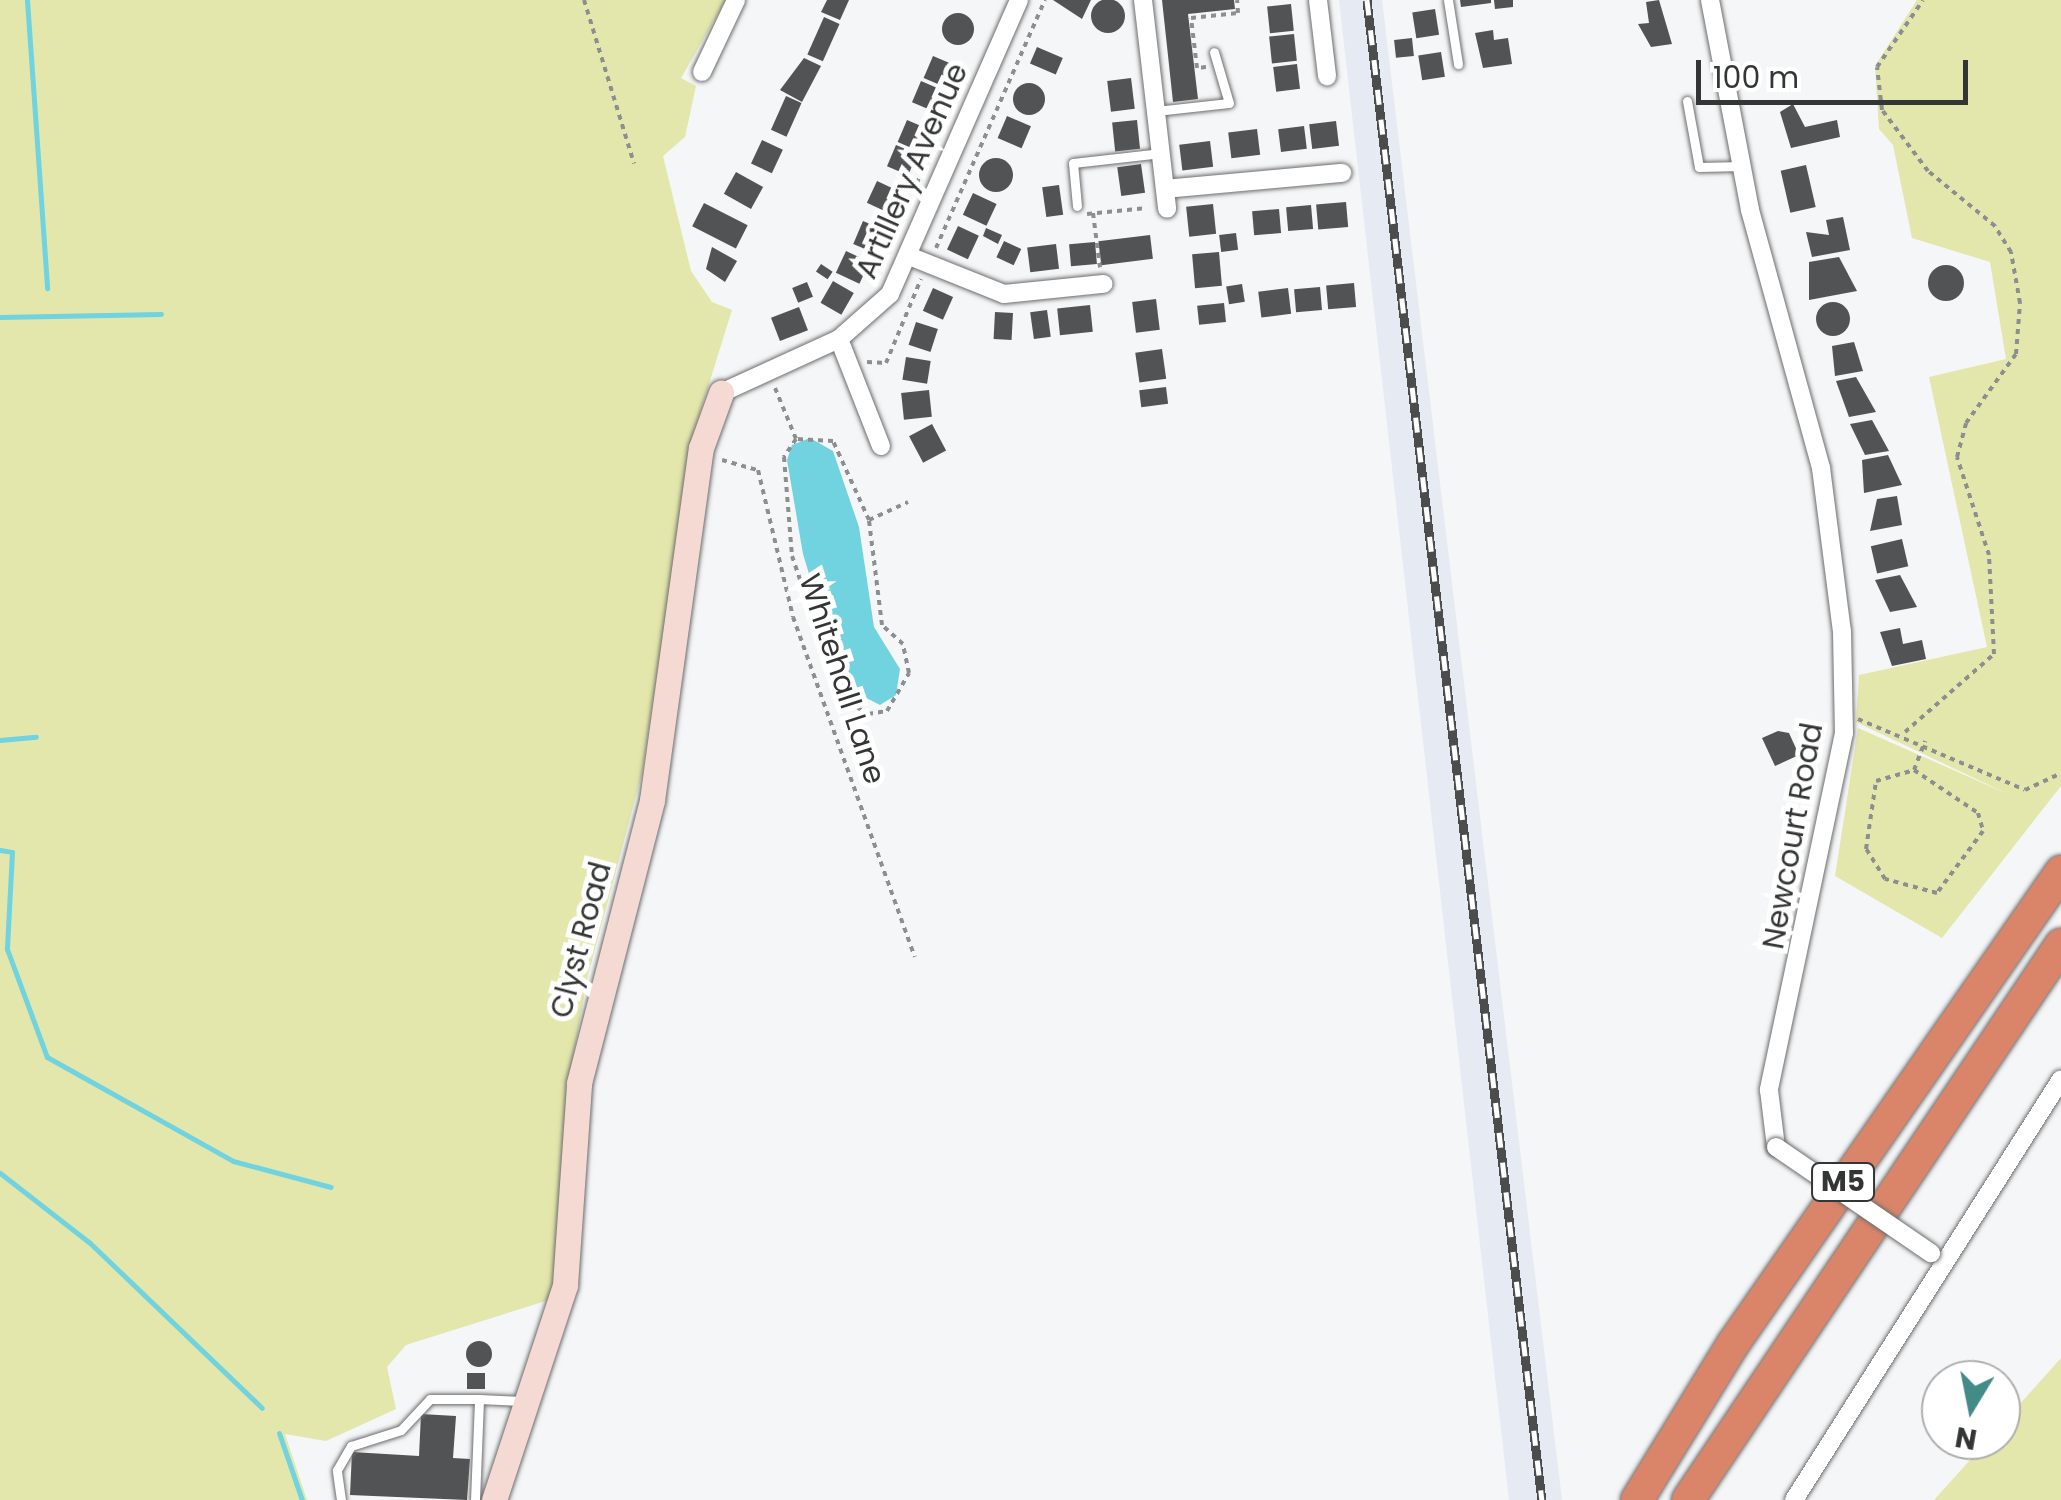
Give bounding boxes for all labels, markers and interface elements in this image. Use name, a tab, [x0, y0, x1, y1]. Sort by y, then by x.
scale bar	[1701, 40, 1974, 102]
text: 100 m	[1713, 56, 1799, 99]
street label: Artillery Avenue	[848, 58, 976, 284]
street label: Whitehall Lane	[791, 569, 893, 789]
street label: Newcourt Road	[1755, 720, 1831, 952]
street label: Clyst Road	[543, 858, 619, 1022]
road number: M5	[1810, 1159, 1876, 1205]
north arrow	[1921, 1360, 2021, 1460]
text: N	[1952, 1417, 1980, 1459]

